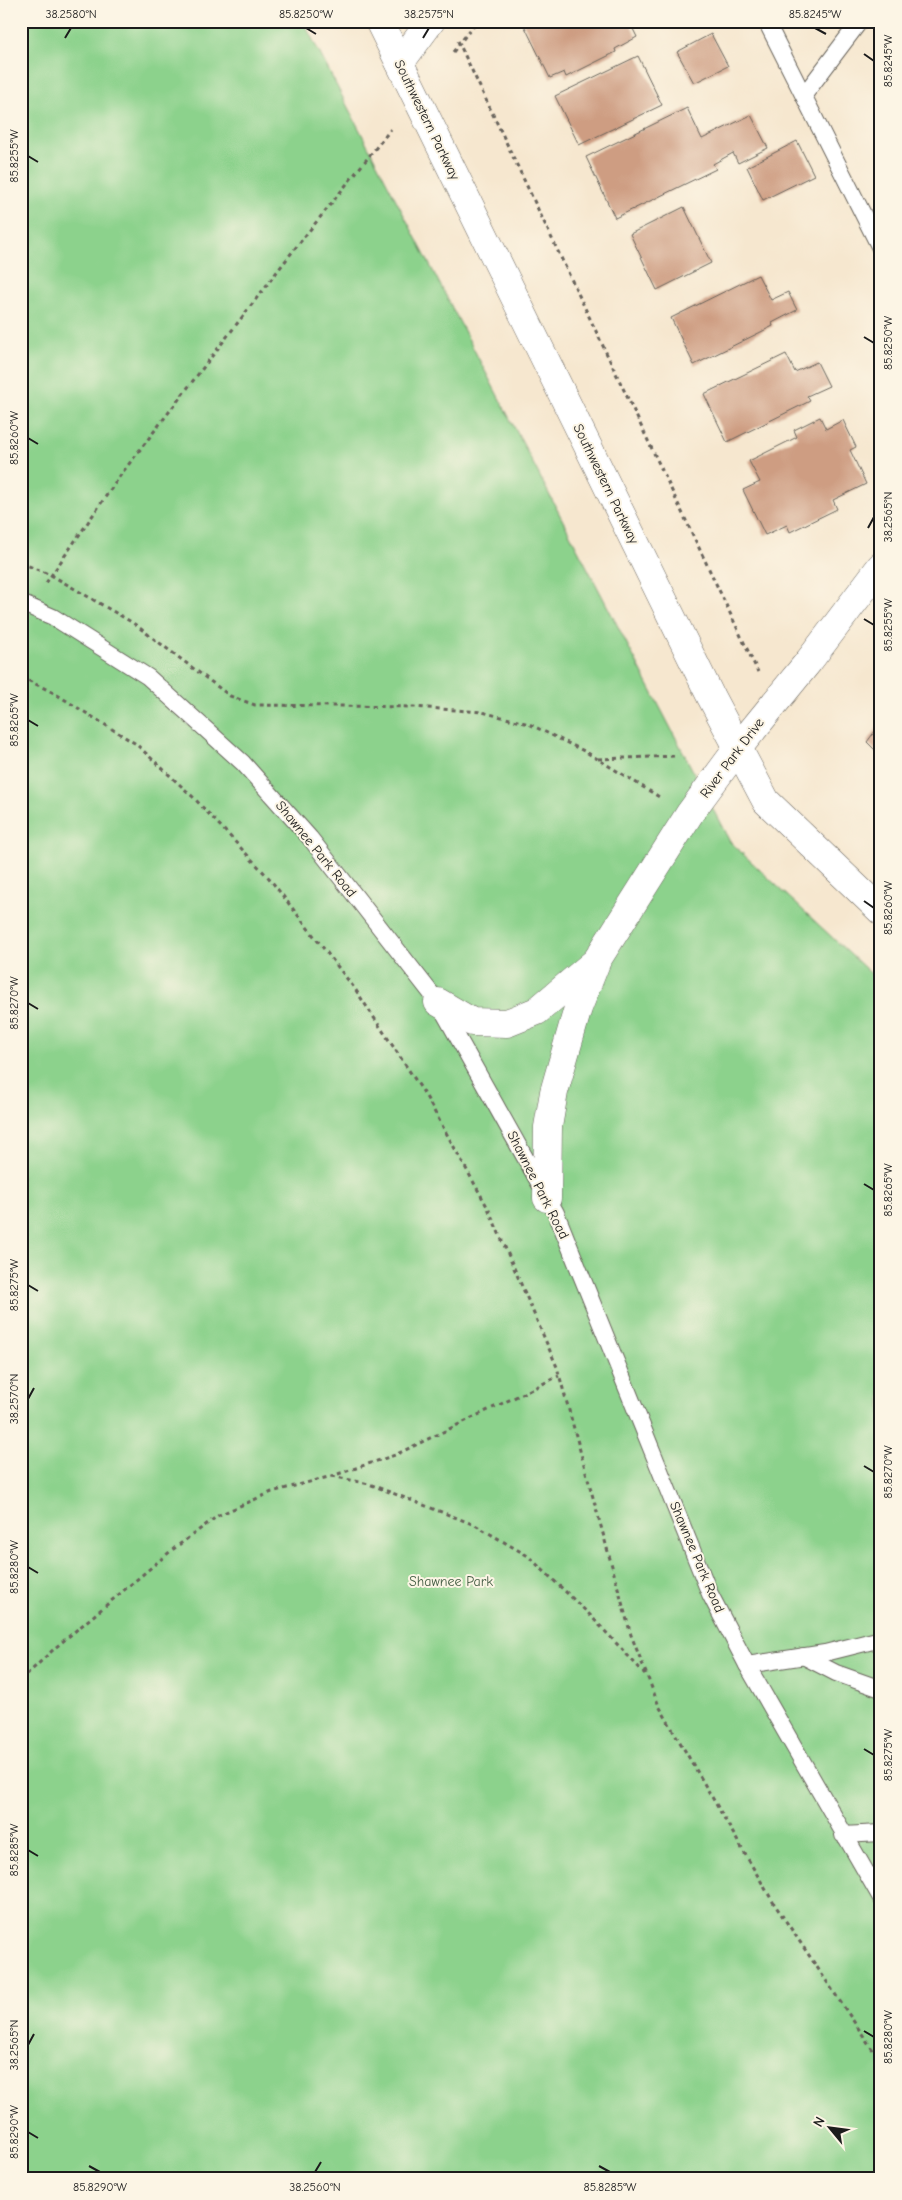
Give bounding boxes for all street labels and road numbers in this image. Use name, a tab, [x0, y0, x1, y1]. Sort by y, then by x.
street label: Southwestern Parkway	[390, 57, 464, 184]
street label: Southwestern Parkway	[569, 421, 643, 548]
street label: River Park Drive	[696, 715, 768, 801]
street label: Shawnee Park Road	[272, 797, 360, 901]
street label: Shawnee Park Road	[503, 1128, 573, 1242]
street label: Shawnee Park Road	[666, 1499, 728, 1615]

